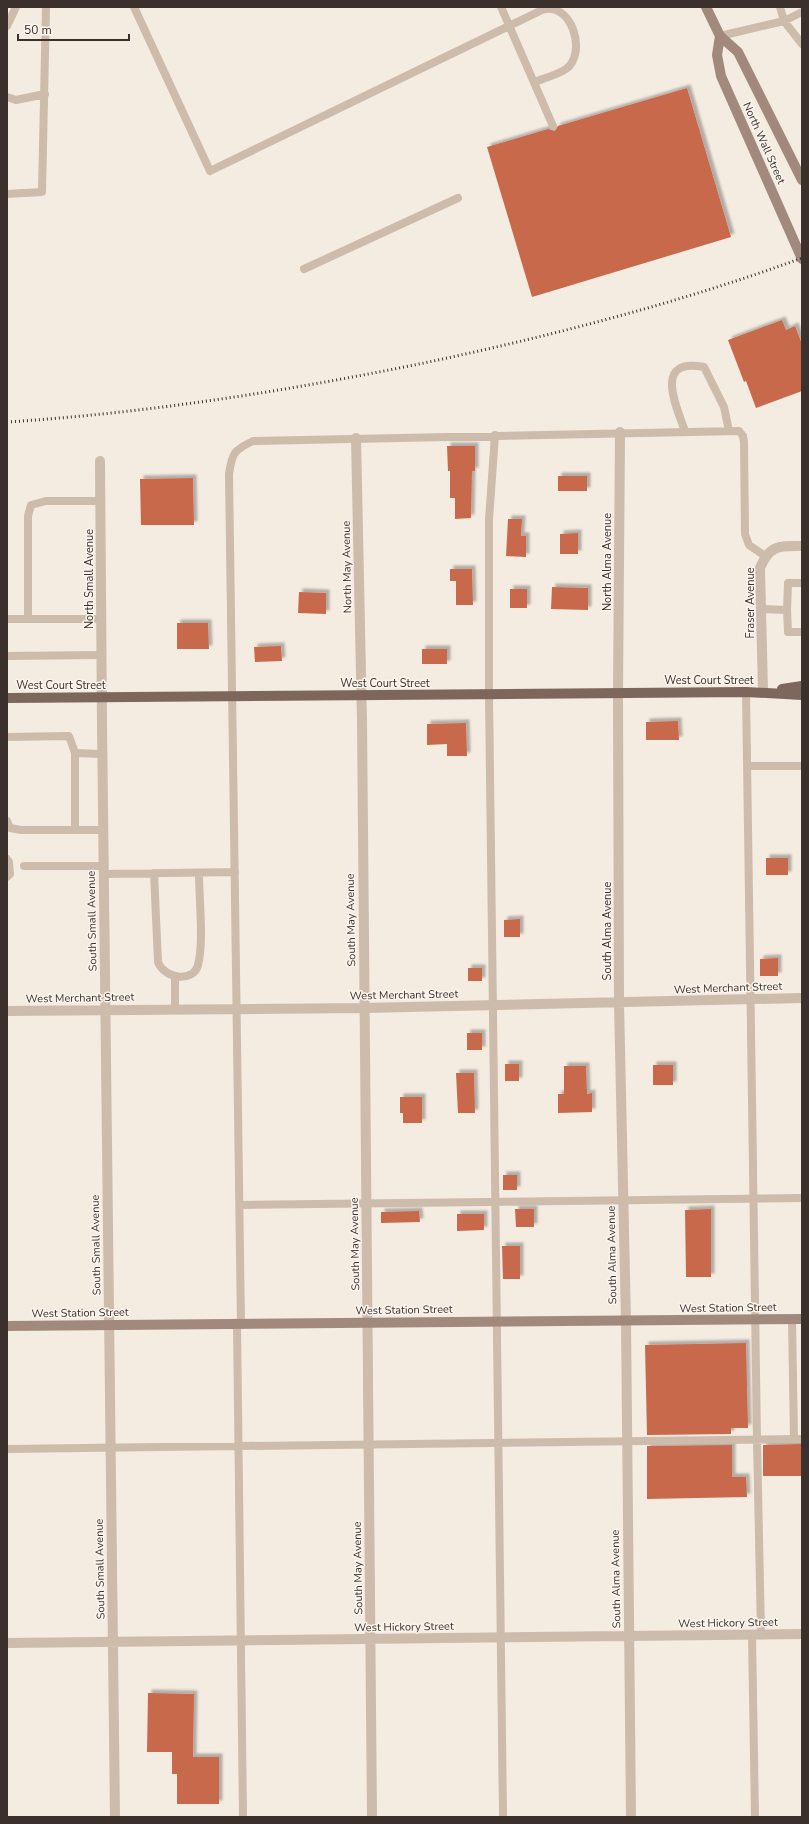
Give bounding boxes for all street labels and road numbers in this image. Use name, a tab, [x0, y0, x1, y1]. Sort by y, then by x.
street label: North Wall Street	[739, 100, 789, 186]
street label: North Alma Avenue	[600, 513, 615, 611]
street label: North May Avenue	[339, 520, 355, 613]
street label: North Small Avenue	[82, 529, 97, 629]
street label: Fraser Avenue	[743, 567, 758, 638]
street label: West Court Street	[664, 673, 754, 688]
street label: West Court Street	[340, 676, 430, 691]
street label: West Court Street	[16, 678, 106, 693]
street label: South Small Avenue	[84, 870, 100, 972]
street label: South May Avenue	[343, 873, 359, 967]
street label: South Alma Avenue	[600, 881, 615, 980]
street label: West Merchant Street	[674, 979, 783, 997]
street label: West Merchant Street	[350, 987, 458, 1003]
street label: West Merchant Street	[26, 990, 134, 1006]
street label: South Small Avenue	[88, 1194, 104, 1296]
street label: South May Avenue	[347, 1197, 363, 1291]
street label: South Alma Avenue	[604, 1205, 620, 1305]
street label: West Station Street	[679, 1300, 777, 1316]
street label: West Station Street	[355, 1302, 453, 1318]
street label: West Station Street	[31, 1305, 129, 1321]
street label: South Small Avenue	[92, 1518, 108, 1620]
street label: South May Avenue	[350, 1521, 366, 1615]
street label: South Alma Avenue	[608, 1529, 624, 1629]
street label: West Hickory Street	[678, 1615, 778, 1631]
street label: West Hickory Street	[354, 1619, 454, 1635]

